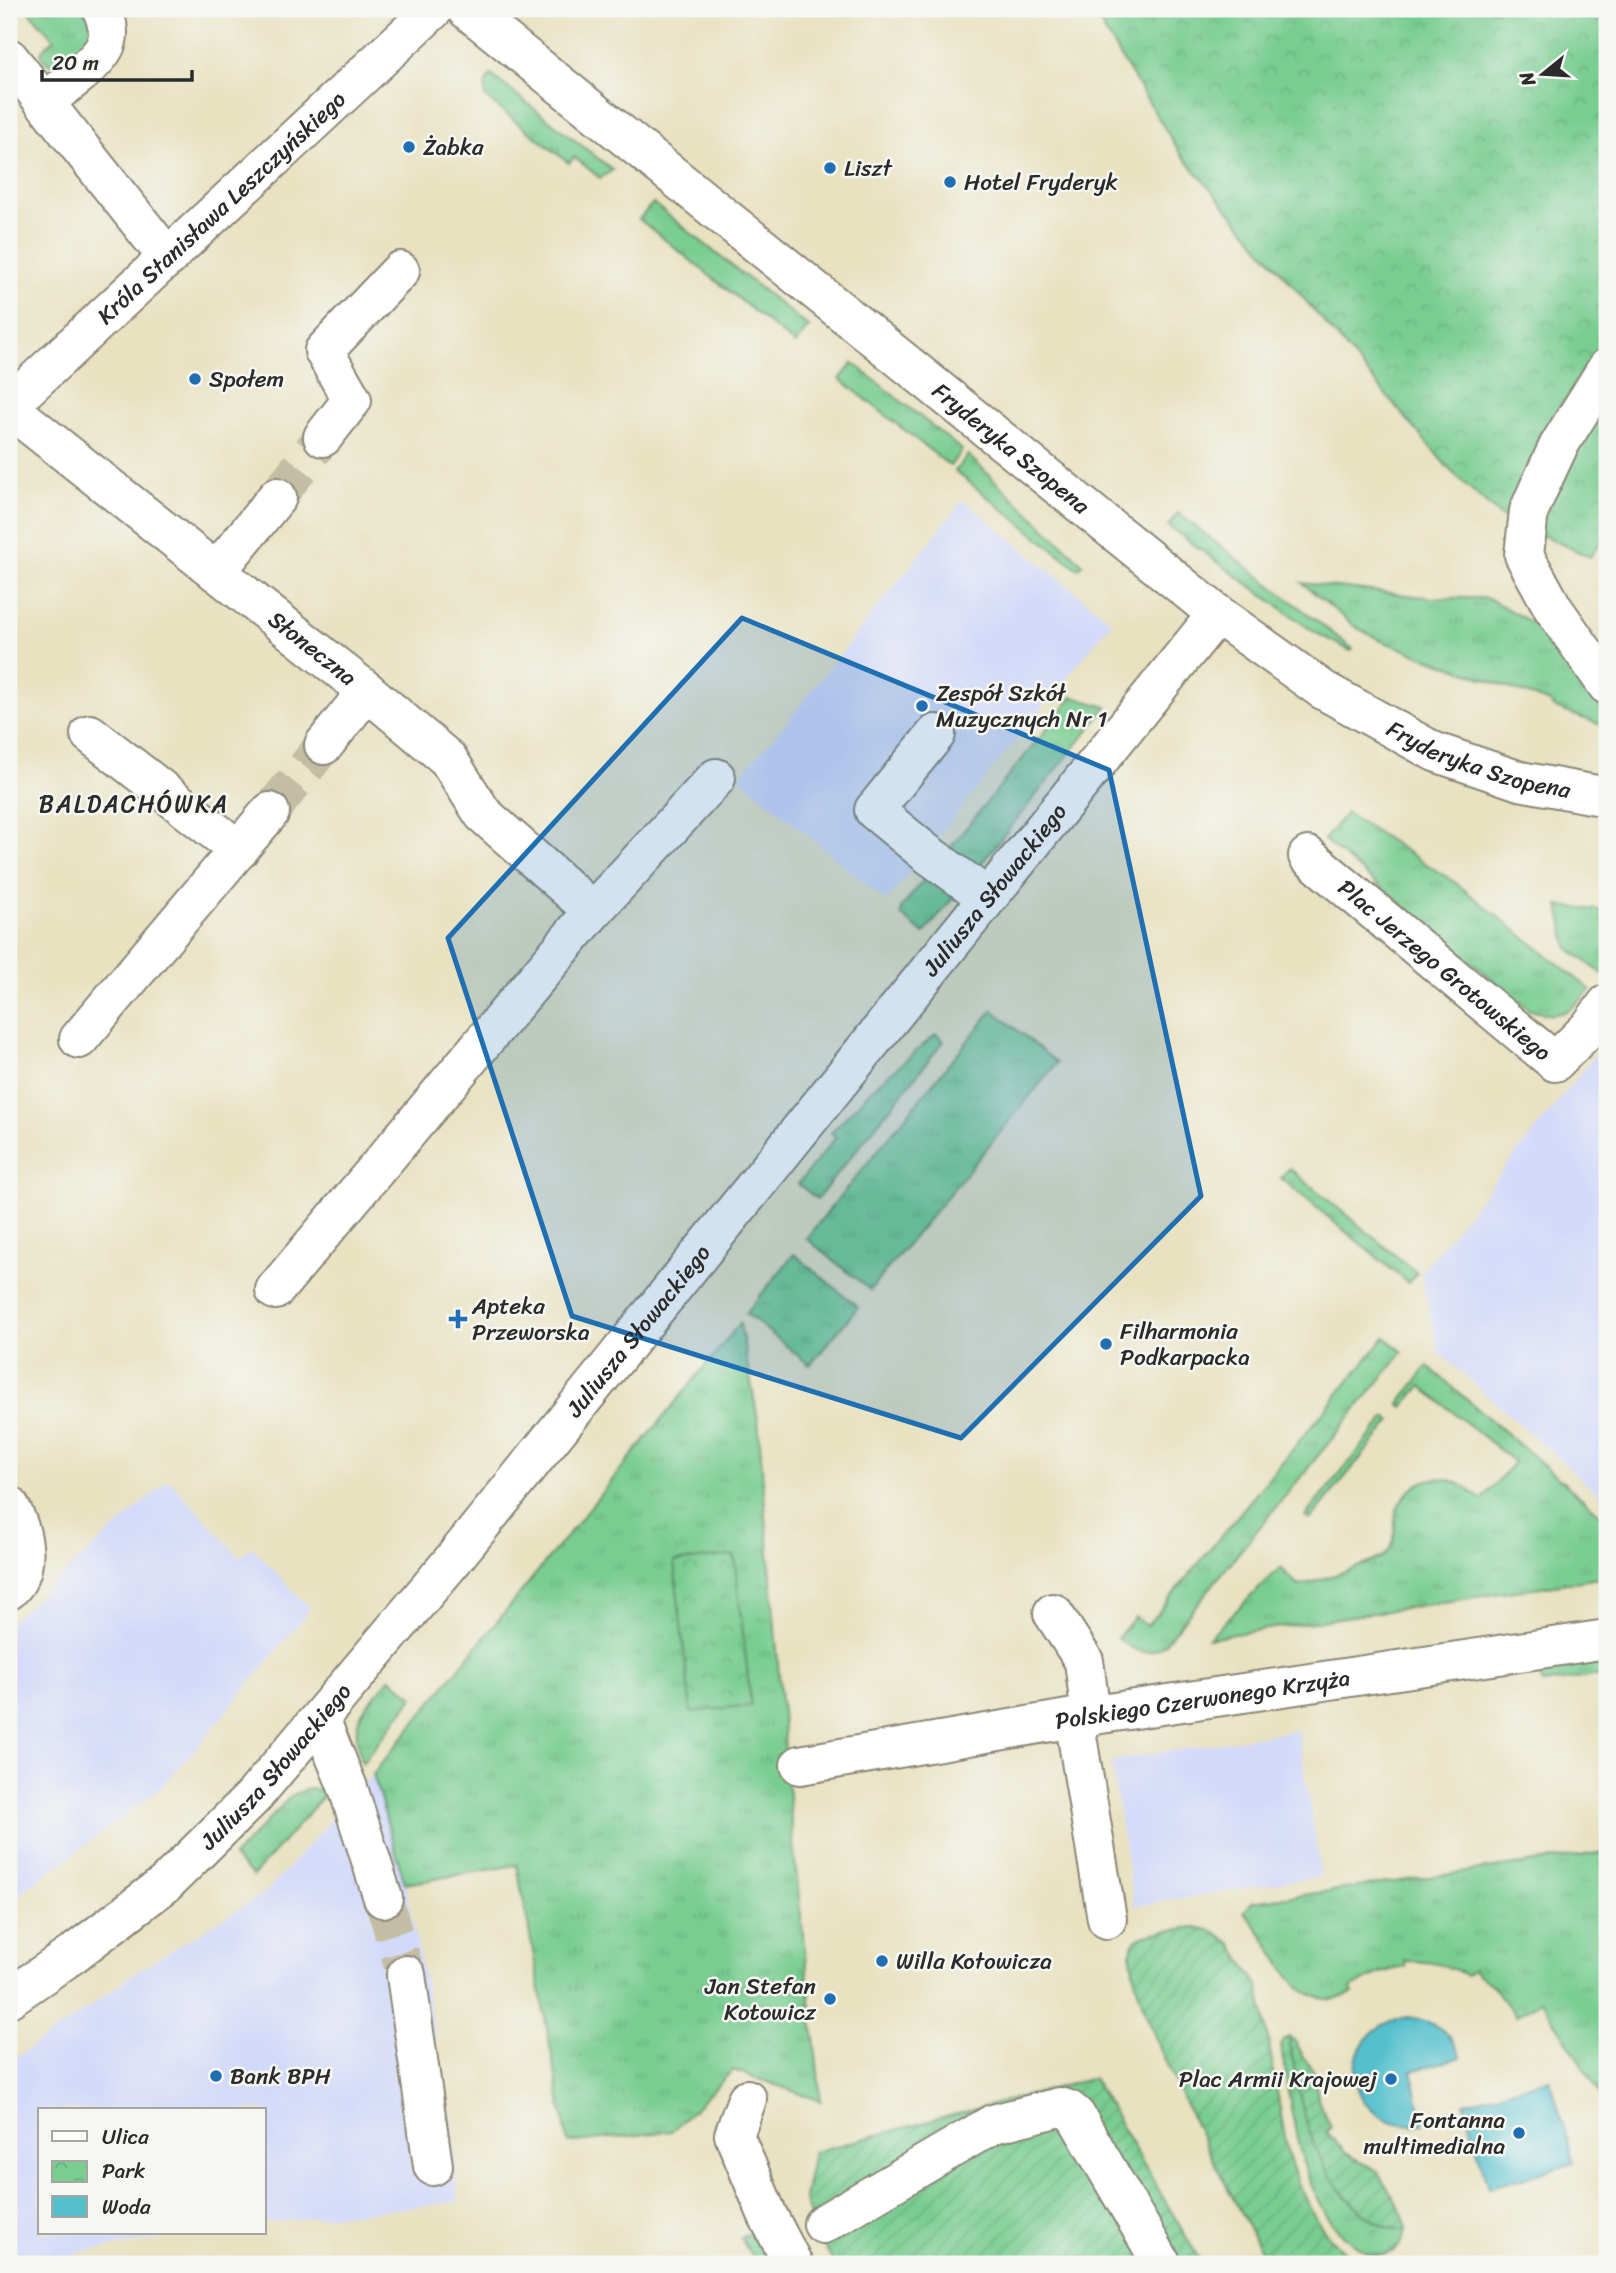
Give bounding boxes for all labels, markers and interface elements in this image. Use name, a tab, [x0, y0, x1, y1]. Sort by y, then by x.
scale bar	[42, 38, 192, 82]
north arrow	[1508, 38, 1578, 108]
text: 20 m	[52, 44, 99, 82]
text: N	[1509, 67, 1545, 91]
street label: Króla Stanisława Leszczyńskiego	[87, 80, 356, 335]
place label: Żabka	[423, 127, 484, 168]
marker: Żabka	[401, 139, 417, 155]
place label: Liszt	[844, 148, 893, 189]
marker: Liszt	[822, 160, 838, 176]
place label: Hotel Fryderyk	[964, 162, 1118, 203]
marker: Hotel Fryderyk	[942, 174, 958, 190]
place label: Społem	[209, 359, 284, 400]
marker: Społem	[187, 371, 203, 387]
street label: Fryderyka Szopena	[922, 372, 1099, 526]
street label: Słoneczna	[259, 600, 366, 697]
place label: Zespół Szkół Muzycznych Nr 1	[936, 673, 1107, 740]
marker: Zespół Szkół Muzycznych Nr 1	[914, 698, 930, 714]
street label: Fryderyka Szopena	[1379, 709, 1574, 811]
district label: BALDACHÓWKA	[39, 783, 229, 825]
street label: Juliusza Słowackiego	[911, 794, 1078, 986]
street label: Plac Jerzego Grotowskiego	[1328, 869, 1561, 1072]
street label: Juliusza Słowackiego	[555, 1235, 722, 1428]
place label: Apteka Przeworska	[471, 1286, 590, 1353]
marker: Apteka Przeworska	[450, 1311, 466, 1327]
place label: Filharmonia Podkarpacka	[1120, 1311, 1250, 1378]
marker: Filharmonia Podkarpacka	[1098, 1336, 1114, 1352]
street label: Polskiego Czerwonego Krzyża	[1052, 1657, 1353, 1742]
street label: Juliusza Słowackiego	[189, 1673, 362, 1861]
place label: Willa Kotowicza	[896, 1941, 1052, 1982]
marker: Willa Kotowicza	[874, 1953, 890, 1969]
place label: Jan Stefan Kotowicz	[704, 1966, 817, 2033]
marker: Jan Stefan Kotowicz	[822, 1991, 838, 2007]
place label: Bank BPH	[230, 2056, 332, 2097]
place label: Plac Armii Krajowej	[1179, 2059, 1378, 2100]
marker: Bank BPH	[208, 2068, 224, 2084]
marker: Plac Armii Krajowej	[1383, 2071, 1399, 2087]
place label: Fontanna multimedialna	[1364, 2100, 1505, 2167]
legend	[38, 2108, 266, 2234]
text: Ulica	[102, 2118, 149, 2156]
marker: Fontanna multimedialna	[1511, 2125, 1527, 2141]
text: Park	[102, 2152, 145, 2190]
text: Woda	[102, 2188, 151, 2226]

